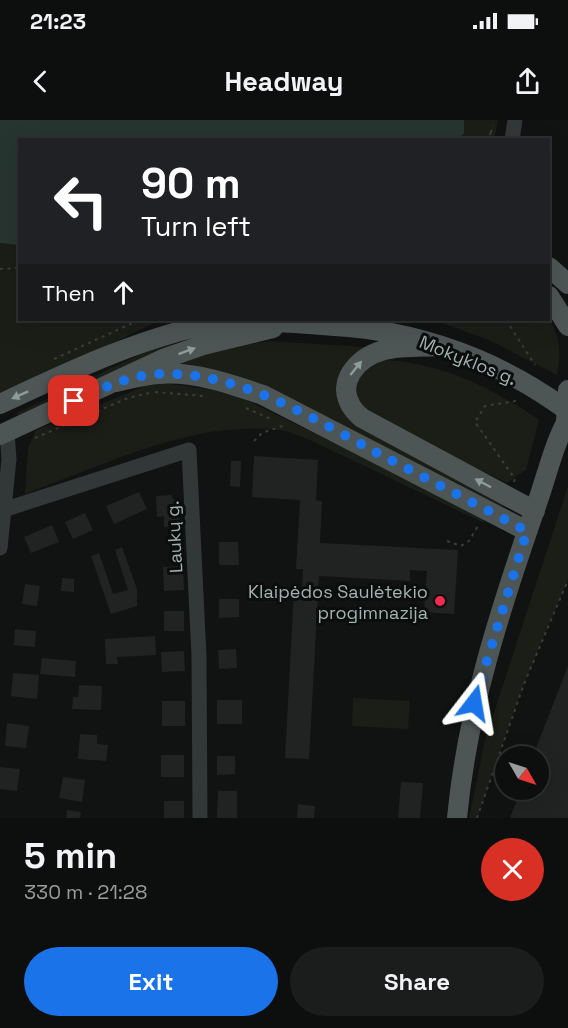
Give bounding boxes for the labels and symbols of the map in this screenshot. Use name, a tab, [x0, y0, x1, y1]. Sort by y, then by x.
street label: Mokyklos g.	[416, 330, 520, 390]
one-way arrow	[178, 345, 196, 355]
one-way arrow	[349, 360, 362, 376]
pin	[48, 375, 99, 426]
one-way arrow	[10, 390, 28, 400]
one-way arrow	[474, 478, 491, 488]
street label: Laukų g.	[161, 500, 187, 574]
place label: Klaipėdos Saulėtekio progimnazija	[248, 580, 428, 624]
marker: Klaipėdos Saulėtekio progimnazija	[433, 594, 447, 608]
position arrow	[442, 671, 506, 735]
north arrow	[495, 746, 549, 800]

